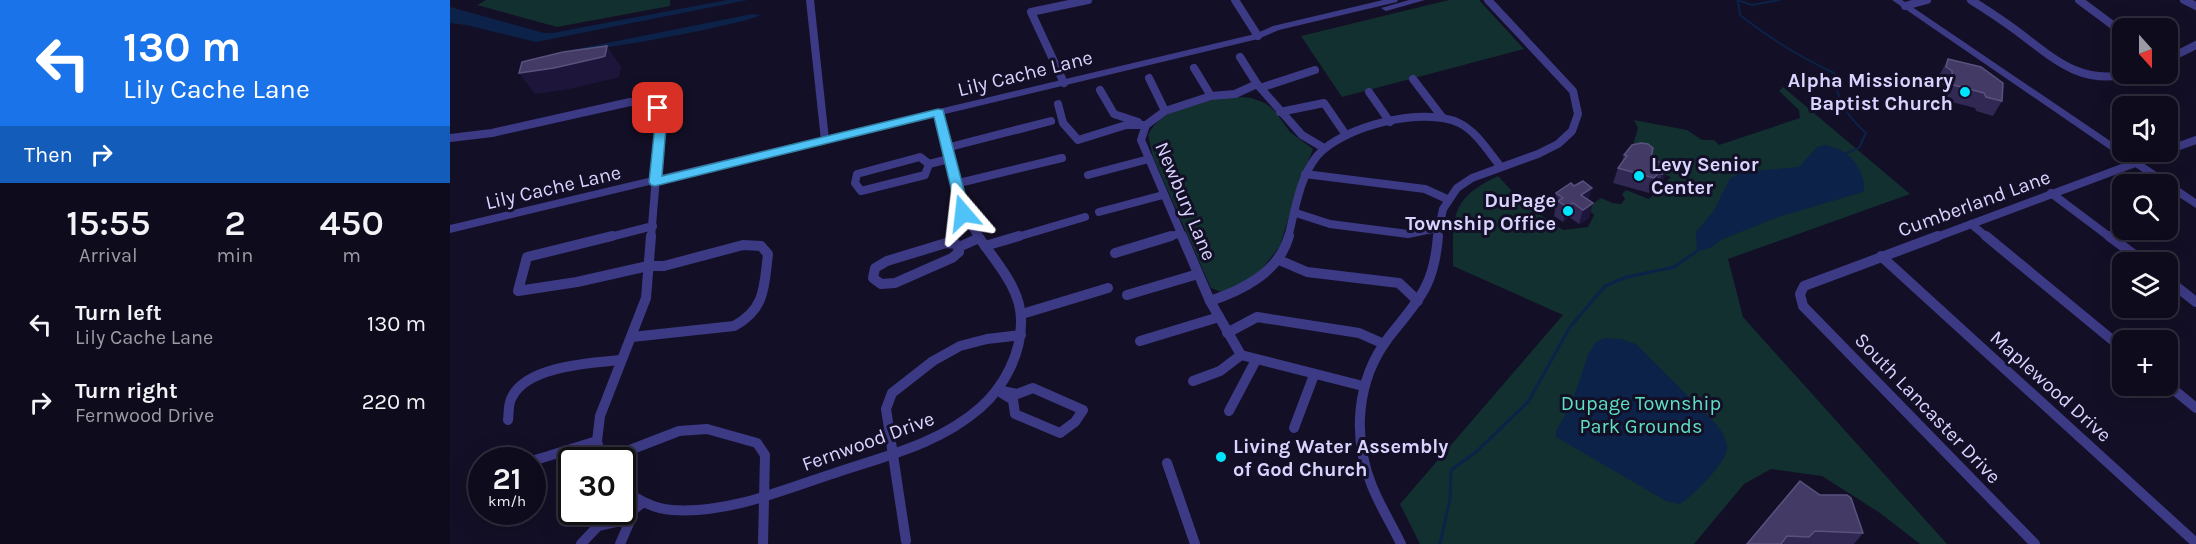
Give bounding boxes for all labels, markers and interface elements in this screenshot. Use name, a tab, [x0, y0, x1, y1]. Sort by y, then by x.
north arrow	[2112, 18, 2178, 84]
map controls	[2112, 18, 2178, 396]
text: 130 m	[123, 22, 241, 72]
icon: left	[24, 24, 102, 102]
street label: Lily Cache Lane	[955, 46, 1095, 101]
place label: Alpha Missionary Baptist Church	[1788, 69, 1953, 115]
text: Lily Cache Lane	[123, 73, 310, 105]
pin	[632, 82, 683, 133]
marker: Alpha Missionary Baptist Church	[1958, 85, 1972, 99]
icon: arrive	[641, 91, 674, 124]
button: sound	[2112, 96, 2178, 162]
icon: right	[85, 138, 118, 171]
street label: Newbury Lane	[1150, 139, 1221, 264]
text: Then	[24, 142, 73, 168]
place label: Levy Senior Center	[1651, 153, 1759, 199]
street label: Lily Cache Lane	[483, 161, 623, 214]
street label: Cumberland Lane	[1895, 165, 2053, 242]
marker: Levy Senior Center	[1632, 169, 1646, 183]
button: search	[2112, 174, 2178, 240]
position arrow	[931, 181, 995, 245]
place label: DuPage Township Office	[1405, 189, 1556, 235]
text: 15:55	[66, 202, 150, 244]
text: 2	[224, 202, 246, 244]
text: 450	[320, 202, 384, 244]
marker: DuPage Township Office	[1561, 204, 1575, 218]
text: Arrival	[79, 244, 138, 267]
text: min	[217, 244, 253, 267]
text: m	[342, 244, 361, 267]
button: layers	[2112, 252, 2178, 318]
text: Turn left	[75, 300, 162, 326]
icon: left	[24, 308, 57, 341]
text: 130 m	[367, 311, 426, 337]
text: Lily Cache Lane	[75, 326, 213, 349]
street label: Maplewood Drive	[1985, 326, 2116, 447]
street label: South Lancaster Drive	[1850, 328, 2005, 488]
button: +	[2112, 330, 2178, 396]
text: Turn right	[75, 378, 178, 404]
icon: right	[24, 386, 57, 419]
text: 220 m	[362, 389, 426, 415]
park label: Dupage Township Park Grounds	[1561, 392, 1721, 438]
text: Fernwood Drive	[75, 404, 214, 427]
street label: Fernwood Drive	[799, 407, 937, 476]
place label: Living Water Assembly of God Church	[1233, 435, 1448, 481]
speed limit sign: 30	[558, 447, 636, 525]
marker: Living Water Assembly of God Church	[1214, 450, 1228, 464]
text: 21	[493, 461, 521, 497]
text: km/h	[488, 492, 526, 510]

